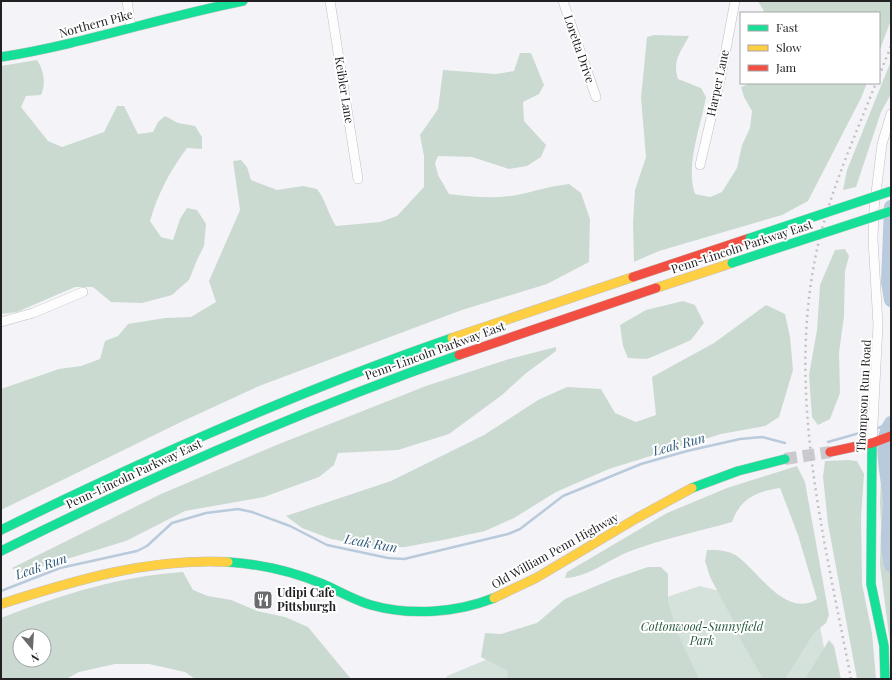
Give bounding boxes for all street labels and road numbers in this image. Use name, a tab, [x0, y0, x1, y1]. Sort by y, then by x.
street label: Northern Pike	[57, 5, 134, 41]
street label: Loretta Drive	[561, 12, 599, 85]
street label: Harper Lane	[702, 48, 732, 118]
street label: Keibler Lane	[332, 55, 358, 125]
street label: Penn-Lincoln Parkway East	[669, 215, 815, 277]
street label: Penn-Lincoln Parkway East	[362, 317, 508, 383]
street label: Thompson Run Road	[852, 339, 874, 453]
street label: Penn-Lincoln Parkway East	[63, 434, 205, 512]
street label: Old William Penn Highway	[488, 508, 621, 592]

